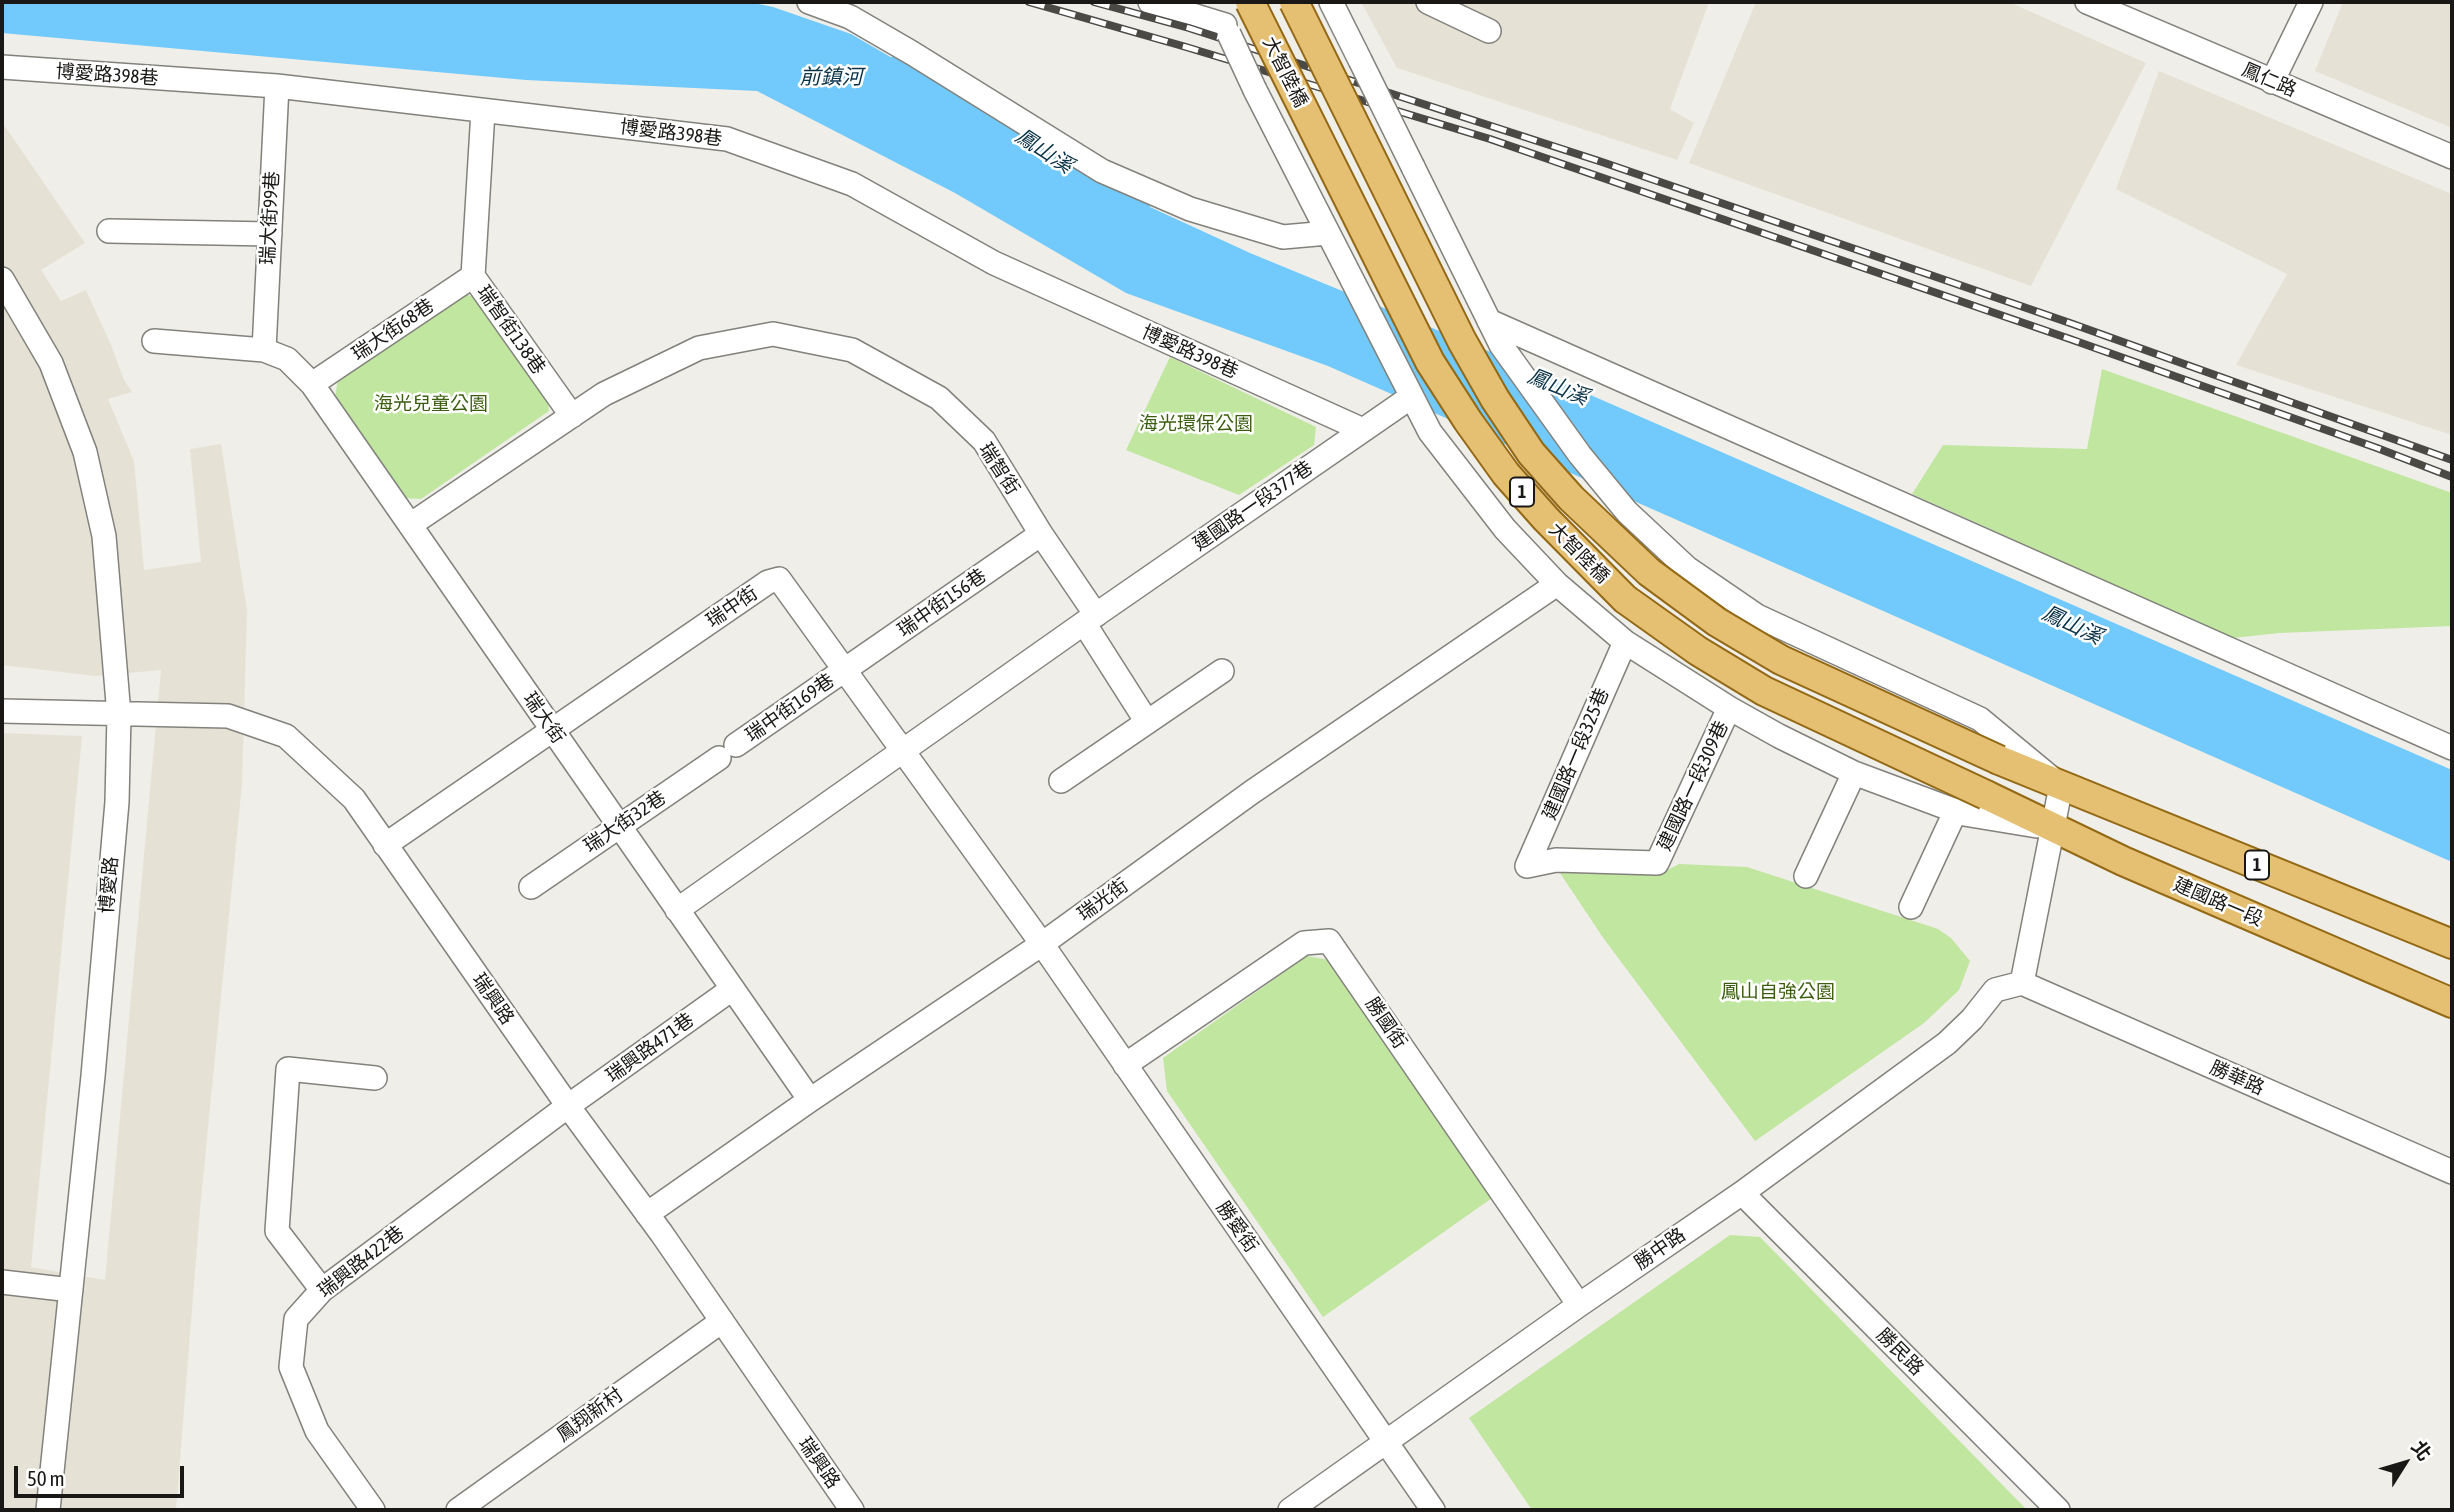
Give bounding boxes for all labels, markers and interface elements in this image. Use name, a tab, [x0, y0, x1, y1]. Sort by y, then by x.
street label: 大智陸橋	[1258, 33, 1312, 111]
street label: 鳳仁路	[2238, 58, 2300, 102]
street label: 博愛路398巷	[55, 60, 159, 90]
water label: 前鎮河	[800, 64, 862, 90]
street label: 博愛路398巷	[619, 115, 723, 151]
water label: 鳳山溪	[1011, 123, 1077, 179]
street label: 瑞大街99巷	[256, 171, 284, 265]
street label: 瑞智街138巷	[472, 281, 550, 379]
street label: 瑞大街68巷	[348, 294, 438, 366]
street label: 博愛路398巷	[1138, 321, 1242, 383]
water label: 鳳山溪	[1524, 364, 1592, 410]
park label: 海光兒童公園	[374, 393, 488, 415]
park label: 海光環保公園	[1139, 413, 1253, 435]
street label: 瑞智街	[974, 439, 1024, 499]
street label: 建國路一段377巷	[1189, 456, 1317, 556]
road number: 1	[1510, 478, 1534, 506]
street label: 大智陸橋	[1544, 518, 1614, 588]
street label: 瑞中街156巷	[893, 564, 991, 642]
street label: 瑞中街	[702, 582, 762, 632]
water label: 鳳山溪	[2038, 600, 2106, 650]
street label: 瑞中街169巷	[741, 669, 839, 747]
street label: 建國路一段325巷	[1538, 685, 1614, 823]
street label: 瑞大街	[518, 688, 570, 748]
street label: 建國路一段309巷	[1653, 717, 1733, 855]
street label: 瑞大街32巷	[580, 786, 670, 858]
road number: 1	[2245, 850, 2269, 880]
street label: 博愛路	[95, 856, 123, 914]
street label: 建國路一段	[2170, 873, 2266, 931]
street label: 瑞光街	[1073, 874, 1133, 926]
street label: 瑞興路	[467, 969, 519, 1029]
park label: 鳳山自強公園	[1721, 981, 1835, 1003]
street label: 勝國街	[1361, 993, 1411, 1053]
street label: 瑞興路471巷	[602, 1009, 698, 1087]
street label: 勝華路	[2206, 1056, 2268, 1100]
street label: 勝愛街	[1211, 1197, 1263, 1257]
street label: 瑞興路422巷	[313, 1221, 409, 1303]
street label: 勝中路	[1630, 1223, 1690, 1275]
street label: 勝民路	[1872, 1324, 1928, 1380]
street label: 鳳翔新村	[553, 1383, 627, 1447]
north arrow	[2370, 1428, 2440, 1498]
street label: 瑞興路	[793, 1433, 845, 1493]
text: 北	[2407, 1436, 2436, 1465]
scale bar	[18, 1452, 187, 1496]
text: 50 m	[27, 1466, 65, 1490]

